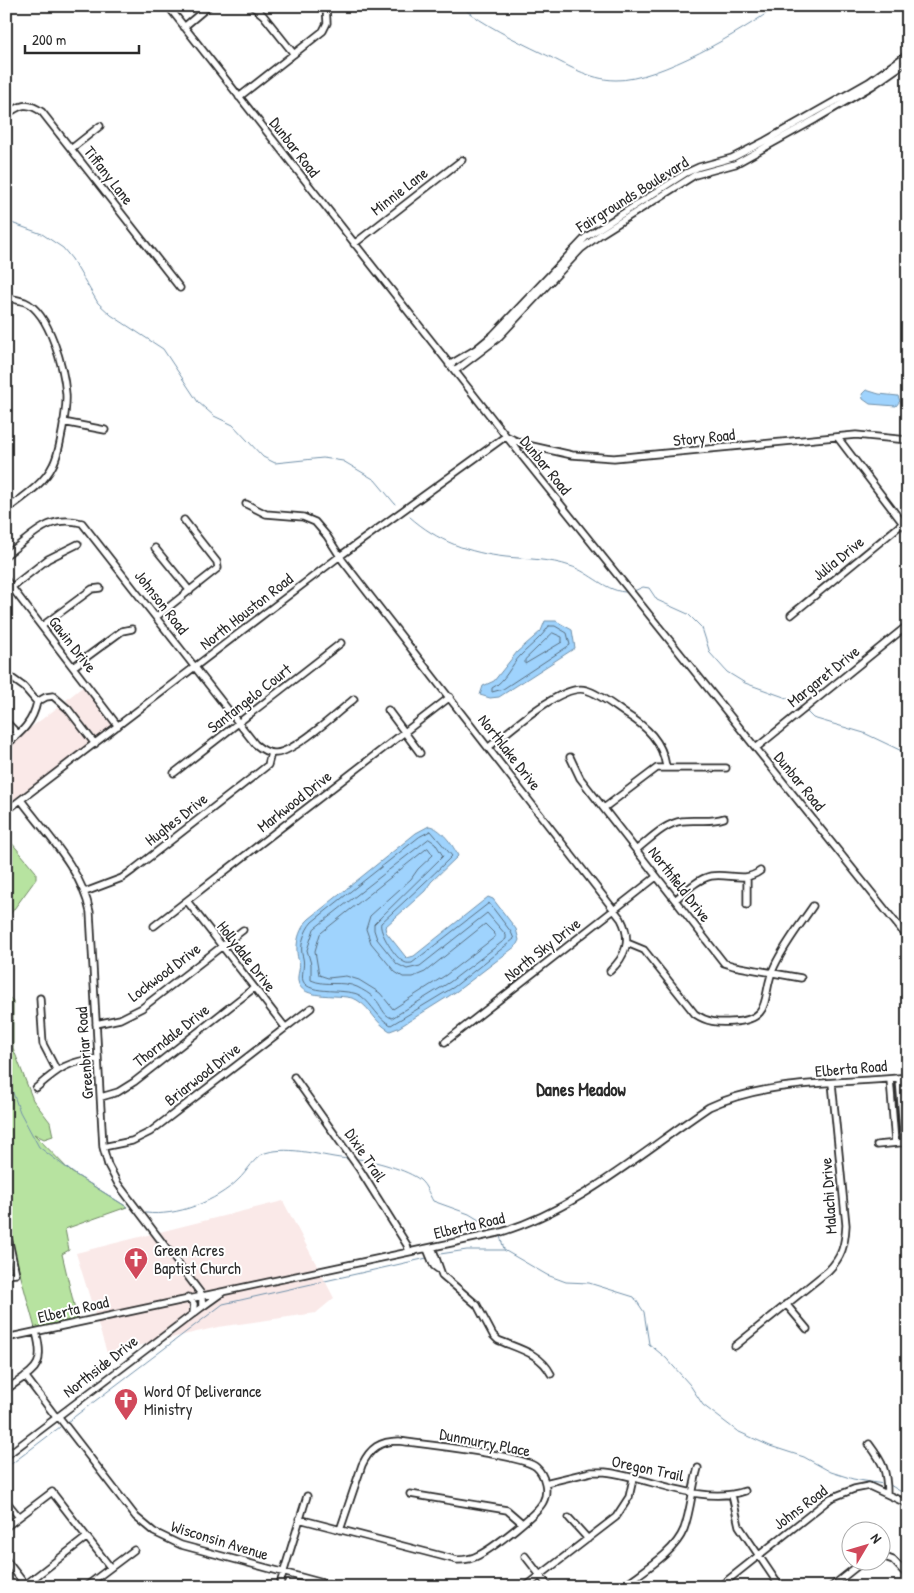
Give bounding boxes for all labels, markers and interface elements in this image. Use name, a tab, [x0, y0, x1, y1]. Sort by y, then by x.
scale bar	[25, 22, 139, 54]
text: 200 m	[32, 29, 66, 50]
street label: Dunbar Road	[265, 113, 325, 181]
street label: Tiffany Lane	[79, 141, 139, 210]
street label: Fairgrounds Boulevard	[571, 151, 692, 238]
street label: Minnie Lane	[366, 161, 433, 220]
street label: Story Road	[672, 423, 736, 451]
street label: Dunbar Road	[515, 431, 577, 499]
street label: Julia Drive	[808, 530, 869, 586]
street label: Johnson Road	[130, 565, 194, 639]
street label: North Houston Road	[195, 568, 297, 654]
street label: Gawin Drive	[44, 611, 102, 677]
street label: Margaret Drive	[782, 640, 864, 712]
street label: Santangelo Court	[202, 658, 296, 738]
street label: Northlake Drive	[473, 709, 547, 795]
street label: Dunbar Road	[769, 747, 831, 815]
street label: Markwood Drive	[252, 765, 336, 837]
street label: Hughes Drive	[140, 787, 212, 850]
street label: Northfield Drive	[644, 842, 717, 927]
street label: North Sky Drive	[499, 912, 585, 986]
street label: Hollydale Drive	[212, 916, 282, 997]
street label: Lockwood Drive	[123, 937, 205, 1007]
street label: Thorndale Drive	[128, 998, 214, 1072]
street label: Greenbriar Road	[70, 1006, 98, 1100]
street label: Briarwood Drive	[160, 1037, 245, 1111]
street label: Elberta Road	[814, 1054, 888, 1082]
district label: Danes Meadow	[536, 1077, 626, 1102]
street label: Dixie Trail	[340, 1124, 392, 1187]
street label: Malachi Drive	[814, 1156, 842, 1235]
street label: Elberta Road	[431, 1206, 507, 1244]
place label: Green Acres Baptist Church	[154, 1239, 241, 1279]
church icon: Green Acres Baptist Church	[123, 1246, 149, 1280]
street label: Elberta Road	[35, 1290, 111, 1328]
street label: Northside Drive	[58, 1329, 143, 1402]
place label: Word Of Deliverance Ministry	[144, 1380, 262, 1420]
church icon: Word Of Deliverance Ministry	[113, 1387, 139, 1421]
street label: Dunmurry Place	[438, 1422, 533, 1462]
street label: Oregon Trail	[610, 1450, 687, 1487]
street label: Johns Road	[768, 1479, 832, 1535]
street label: Wisconsin Avenue	[169, 1515, 272, 1565]
north arrow	[842, 1520, 892, 1570]
text: N	[867, 1529, 887, 1547]

